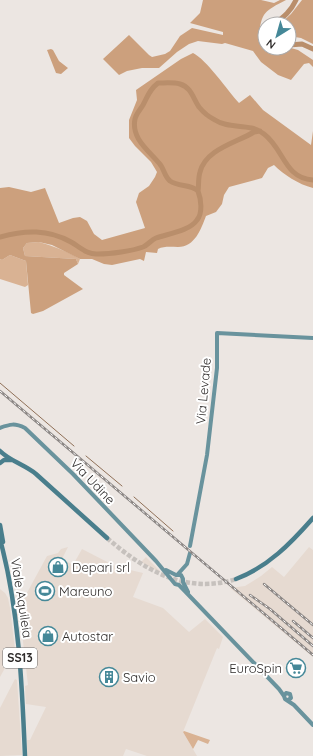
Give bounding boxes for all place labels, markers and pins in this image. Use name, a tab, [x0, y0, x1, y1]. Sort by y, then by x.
shop icon: Depari srl	[47, 556, 69, 578]
place label: Depari srl	[72, 559, 130, 575]
sports icon: Mareuno	[34, 580, 56, 602]
place label: Mareuno	[59, 583, 113, 599]
shop icon: Autostar	[37, 625, 59, 647]
place label: Autostar	[62, 628, 113, 644]
supermarket icon: EuroSpin	[285, 657, 307, 679]
place label: EuroSpin	[229, 660, 282, 676]
building icon: Savio	[98, 666, 120, 688]
place label: Savio	[123, 669, 156, 685]

